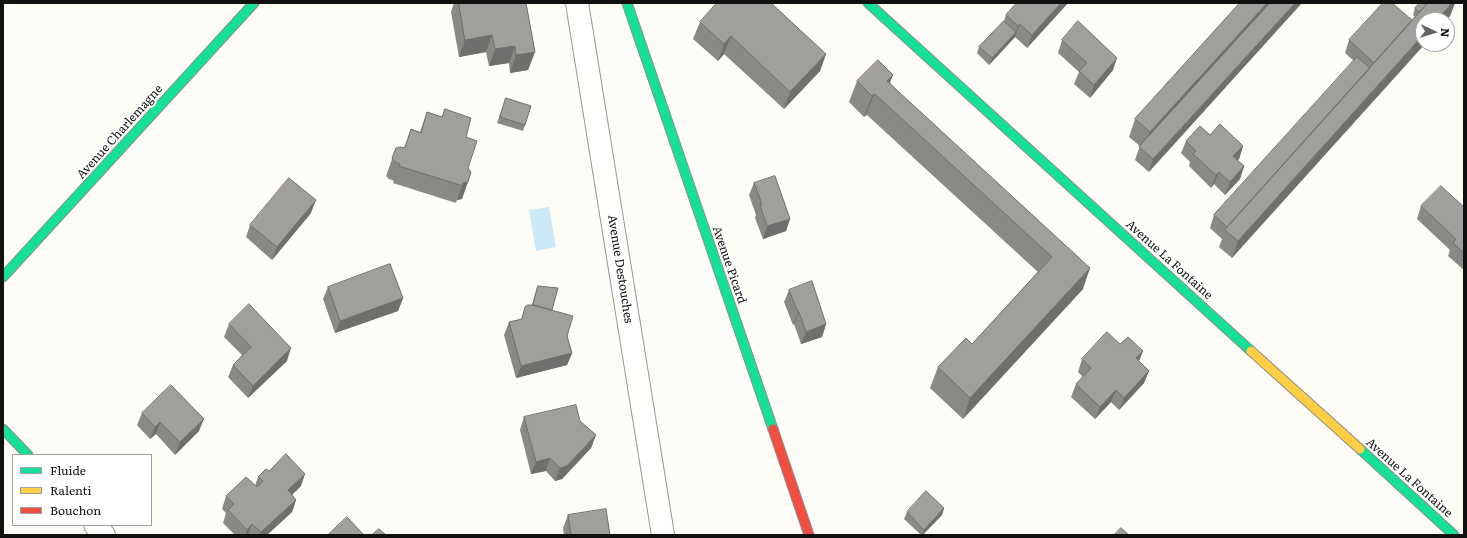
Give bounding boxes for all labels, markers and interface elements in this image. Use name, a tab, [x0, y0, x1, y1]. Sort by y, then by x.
north arrow	[1415, 12, 1455, 52]
text: N	[1438, 28, 1454, 38]
street label: Avenue Charlemagne	[74, 82, 166, 182]
street label: Avenue Destouches	[604, 214, 636, 324]
street label: Avenue La Fontaine	[1123, 217, 1215, 303]
street label: Avenue Picard	[709, 224, 749, 306]
street label: Avenue La Fontaine	[1363, 435, 1455, 521]
legend	[12, 454, 152, 526]
text: Fluide	[50, 461, 86, 479]
text: Ralenti	[50, 481, 91, 499]
text: Bouchon	[50, 501, 101, 519]

